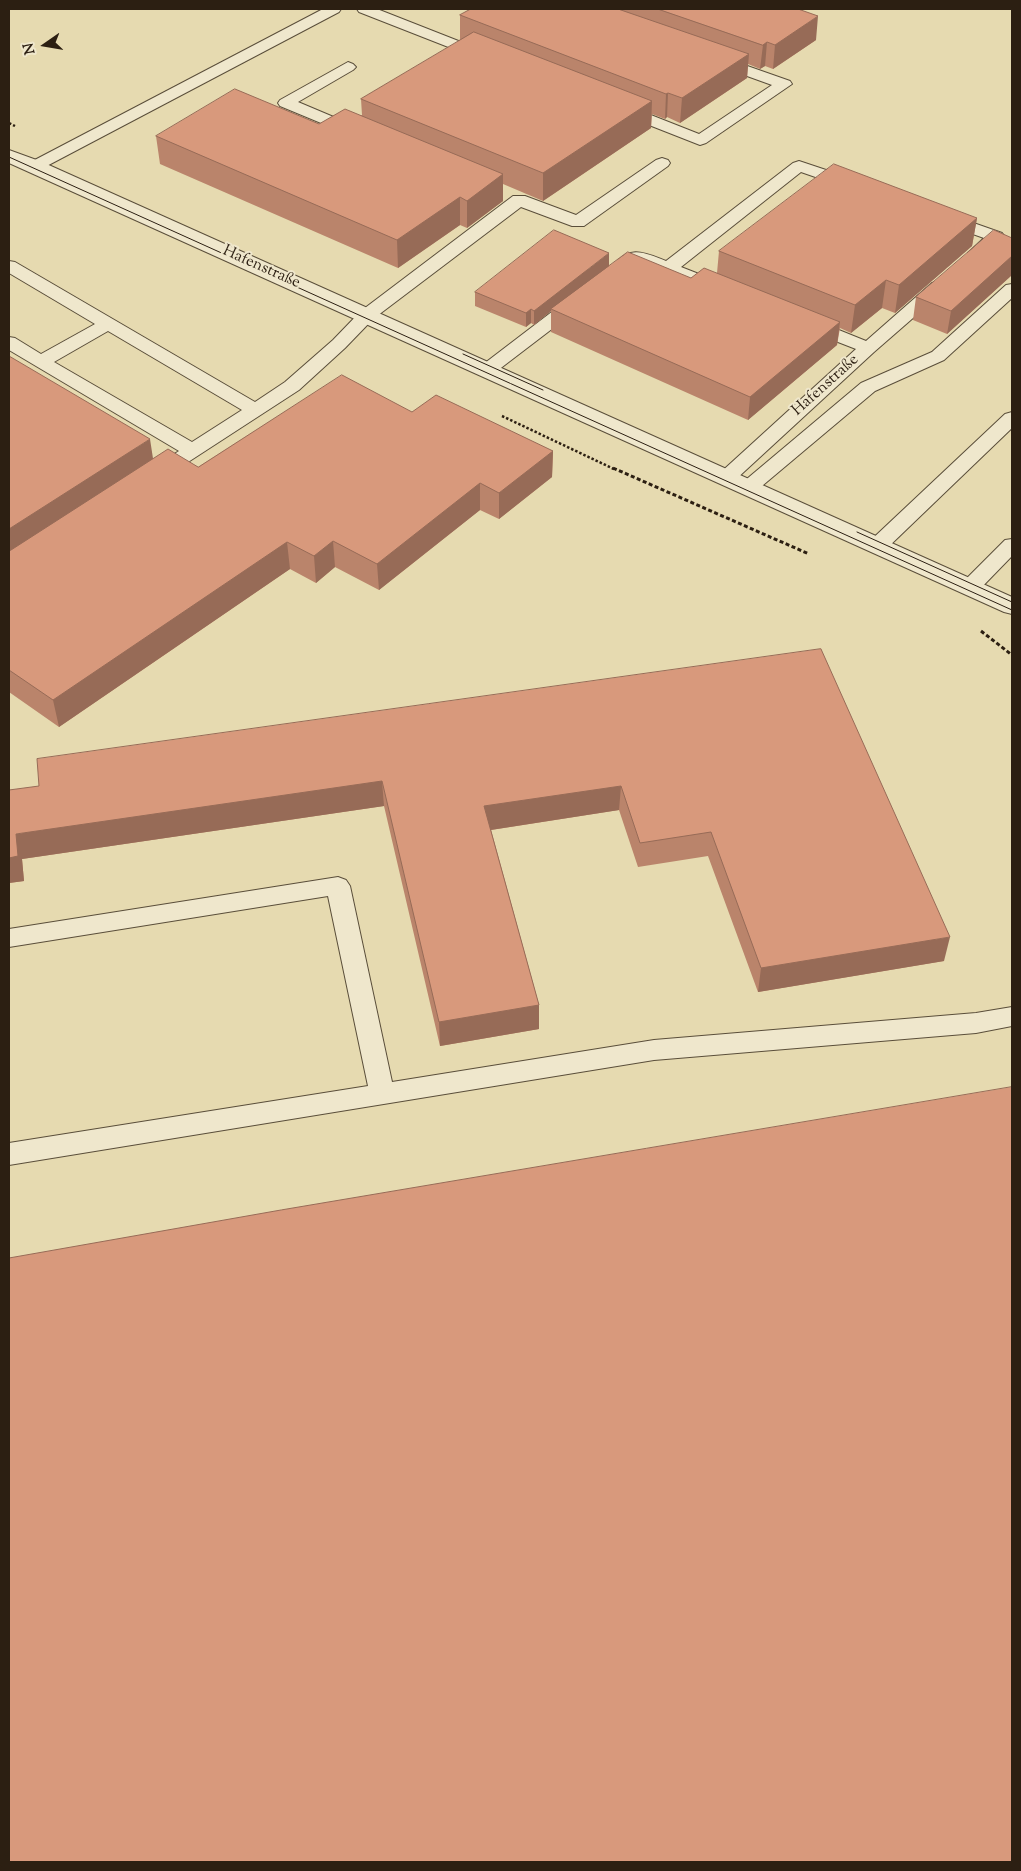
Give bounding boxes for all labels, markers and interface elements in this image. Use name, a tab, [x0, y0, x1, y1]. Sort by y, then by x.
north arrow	[20, 20, 70, 70]
text: N	[19, 41, 41, 56]
street label: Hafenstraße	[219, 242, 303, 294]
street label: Hafenstraße	[789, 351, 863, 421]

